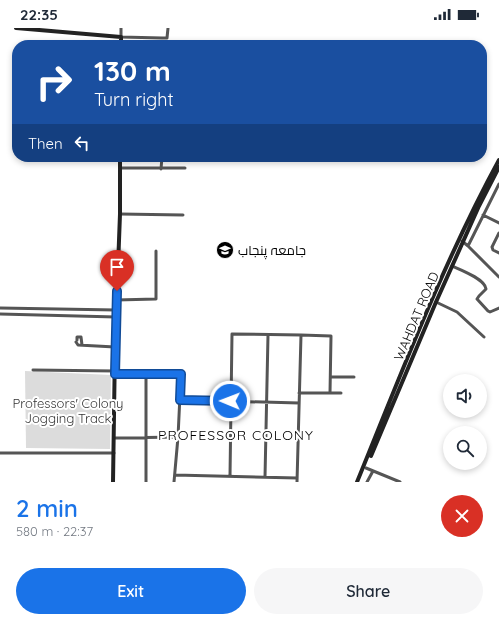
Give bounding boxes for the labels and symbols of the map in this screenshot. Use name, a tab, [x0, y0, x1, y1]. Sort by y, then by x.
school or university icon: جامعہ پنجاب	[215, 240, 235, 260]
place label: جامعہ پنجاب	[238, 242, 306, 260]
pin	[100, 250, 134, 291]
street label: WAHDAT ROAD	[390, 269, 442, 363]
position arrow	[209, 380, 251, 422]
park label: Professors' Colony Jogging Track	[13, 395, 123, 426]
district label: PROFESSOR COLONY	[158, 426, 314, 444]

